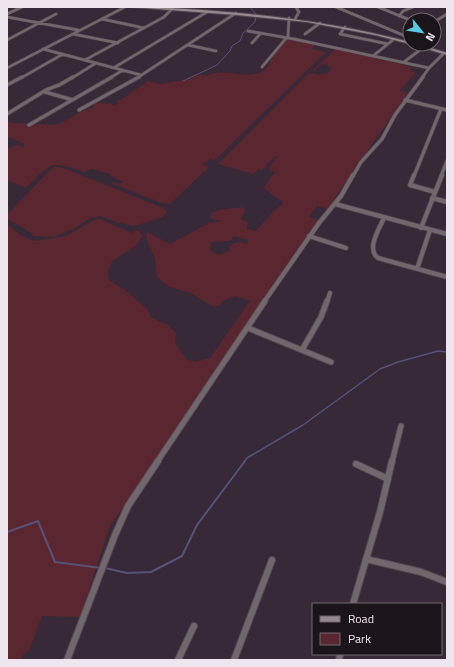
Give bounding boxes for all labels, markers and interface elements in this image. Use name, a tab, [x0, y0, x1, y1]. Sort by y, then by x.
north arrow	[402, 12, 442, 52]
text: N	[422, 30, 439, 44]
legend	[312, 603, 442, 655]
text: Road	[348, 609, 374, 628]
text: Park	[348, 629, 371, 648]

